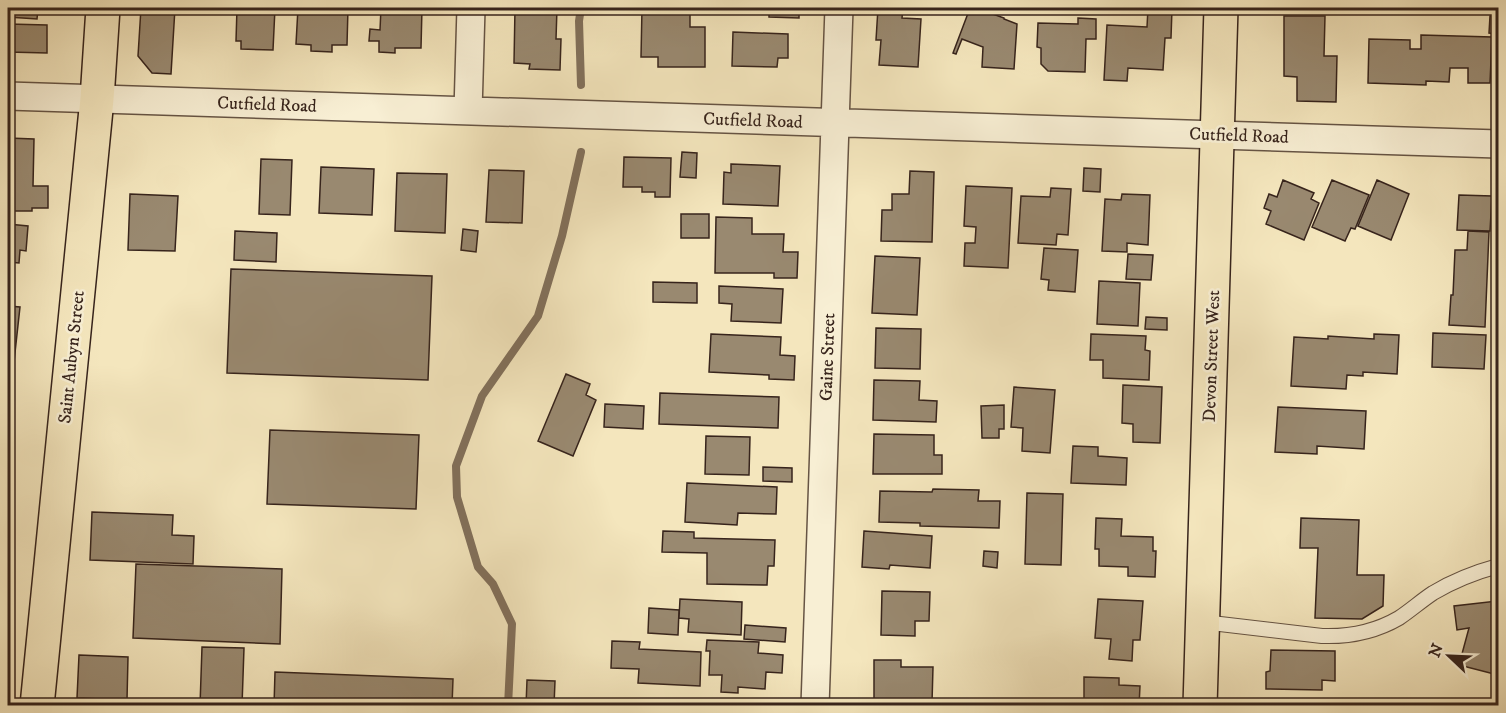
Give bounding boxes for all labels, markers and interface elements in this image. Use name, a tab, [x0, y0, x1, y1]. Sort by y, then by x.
street label: Cutfield Road	[217, 92, 317, 118]
street label: Cutfield Road	[703, 108, 803, 134]
street label: Cutfield Road	[1189, 123, 1289, 149]
street label: Saint Aubyn Street	[54, 289, 90, 425]
street label: Devon Street West	[1199, 289, 1225, 422]
street label: Gaine Street	[815, 312, 841, 401]
north arrow	[1419, 626, 1479, 686]
text: N	[1424, 641, 1448, 660]

